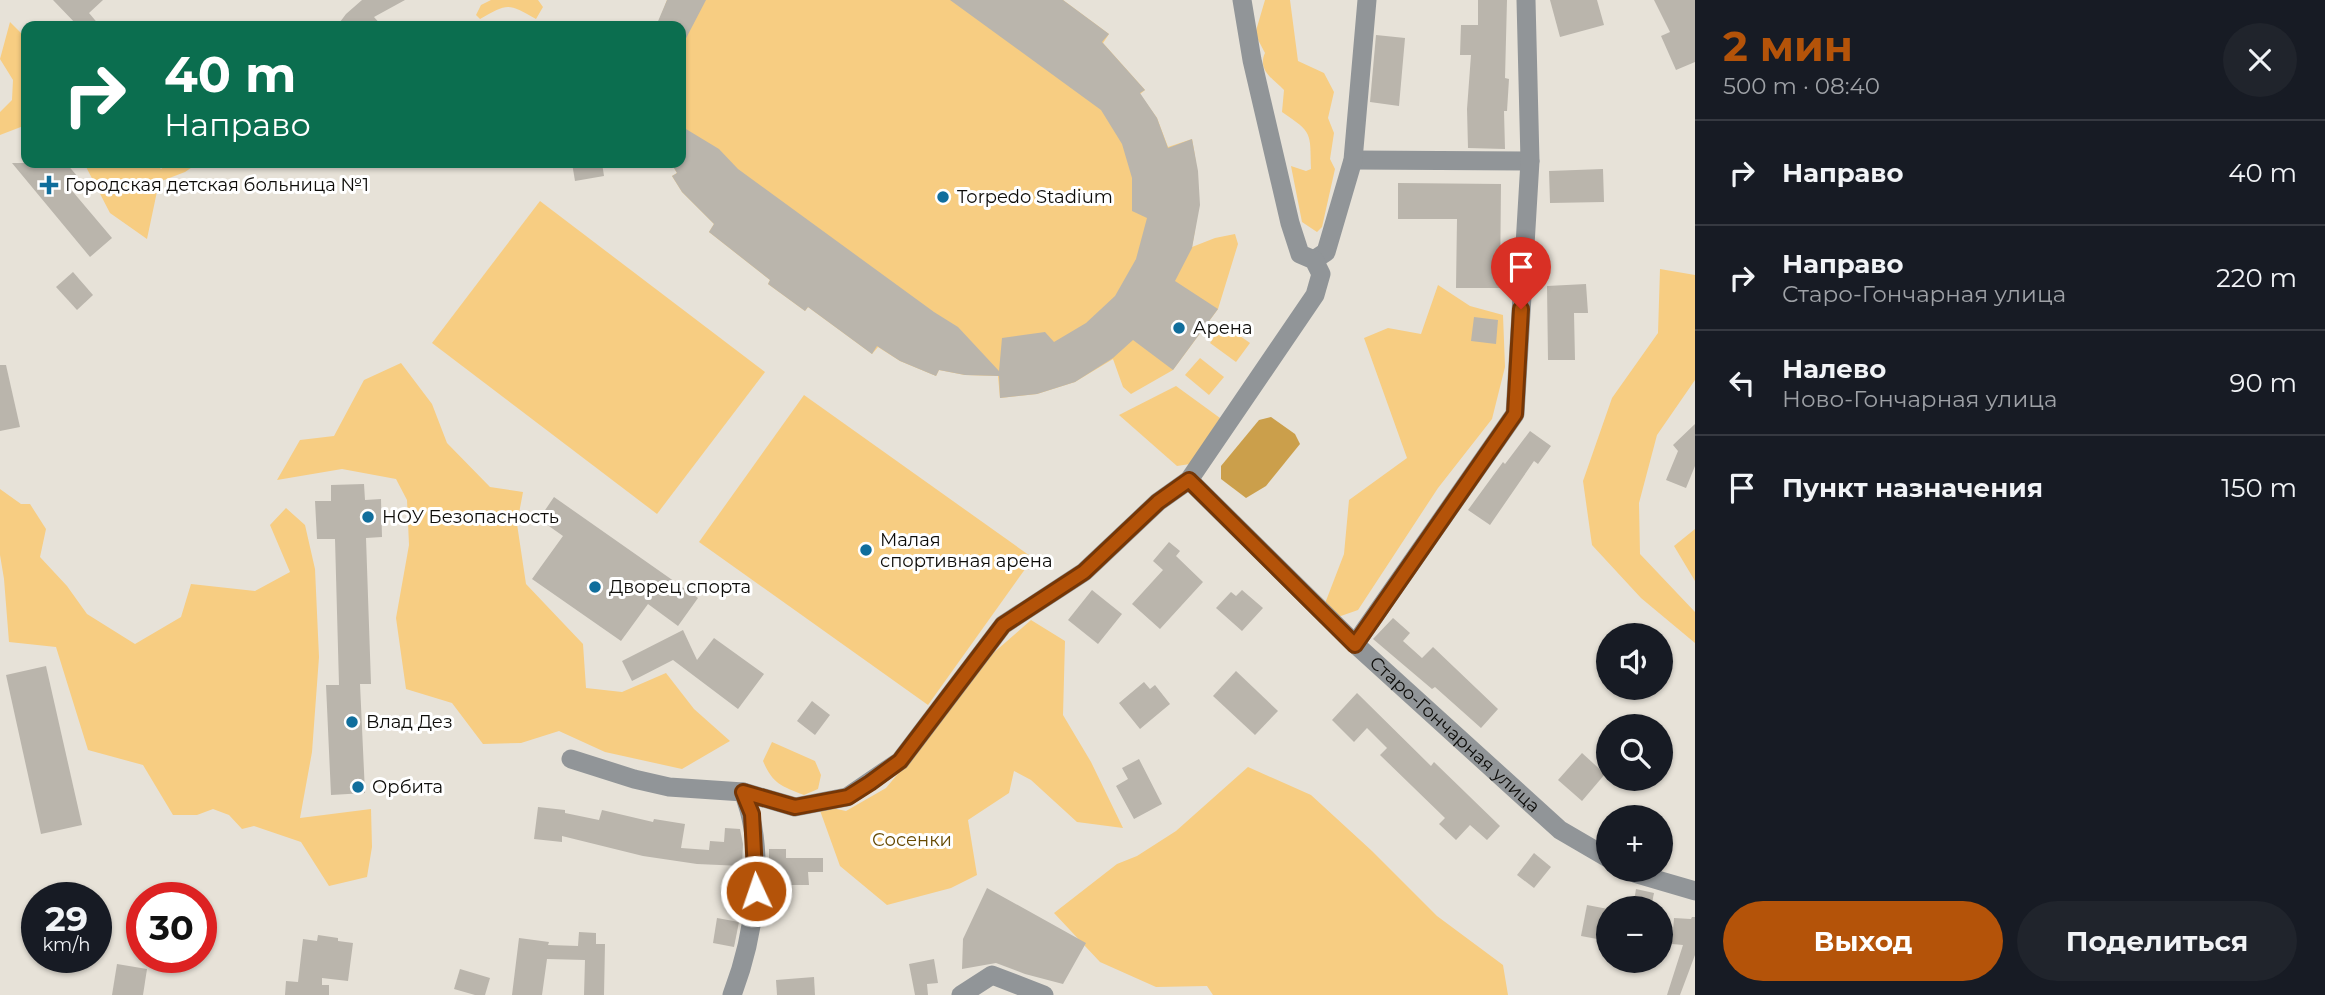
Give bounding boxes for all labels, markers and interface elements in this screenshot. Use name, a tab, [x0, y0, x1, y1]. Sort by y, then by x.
text: 2 мин	[1723, 20, 1853, 72]
button: close	[2223, 23, 2297, 97]
text: 40 m	[164, 45, 296, 104]
icon: right	[49, 49, 140, 140]
text: 500 m · 08:40	[1723, 72, 1880, 100]
text: Направо	[164, 105, 311, 144]
icon: right	[1723, 154, 1761, 192]
text: Направо	[1782, 157, 1903, 189]
text: 40 m	[2228, 157, 2297, 189]
place label: Городская детская больница №1	[65, 174, 369, 196]
marker: Городская детская больница №1	[39, 175, 59, 195]
place label: Torpedo Stadium	[957, 186, 1113, 208]
marker: Torpedo Stadium	[935, 189, 951, 205]
pin	[1491, 237, 1551, 309]
icon: arrive	[1502, 248, 1540, 286]
text: Направо	[1782, 248, 1903, 280]
icon: right	[1723, 259, 1761, 297]
text: 220 m	[2216, 262, 2297, 294]
text: Старо-Гончарная улица	[1782, 280, 2066, 308]
place label: Арена	[1193, 317, 1253, 339]
marker: Арена	[1171, 320, 1187, 336]
text: Налево	[1782, 353, 1886, 385]
icon: left	[1723, 364, 1761, 402]
text: 90 m	[2230, 367, 2297, 399]
text: Ново-Гончарная улица	[1782, 385, 2057, 413]
icon: arrive	[1723, 469, 1761, 507]
text: Пункт назначения	[1782, 472, 2043, 504]
text: 150 m	[2221, 472, 2297, 504]
place label: НОУ Безопасность	[382, 506, 559, 528]
marker: НОУ Безопасность	[360, 509, 376, 525]
place label: Малая спортивная арена	[880, 529, 1052, 572]
marker: Малая спортивная арена	[858, 542, 874, 558]
place label: Дворец спорта	[609, 576, 751, 598]
marker: Дворец спорта	[587, 579, 603, 595]
map controls	[1596, 623, 1673, 973]
button: sound	[1596, 623, 1673, 700]
street label: Старо-Гончарная улица	[1365, 652, 1544, 817]
place label: Влад Дез	[366, 711, 453, 733]
marker: Влад Дез	[344, 714, 360, 730]
button: search	[1596, 714, 1673, 791]
place label: Орбита	[372, 776, 443, 798]
marker: Орбита	[350, 779, 366, 795]
button: +	[1596, 805, 1673, 882]
park label: Сосенки	[872, 829, 952, 851]
position arrow	[719, 854, 793, 928]
speed limit sign: 30	[126, 882, 217, 973]
button: −	[1596, 896, 1673, 973]
text: 29	[45, 897, 88, 940]
button: Выход	[1723, 901, 2003, 981]
button: Поделиться	[2017, 901, 2297, 981]
text: km/h	[42, 934, 91, 956]

